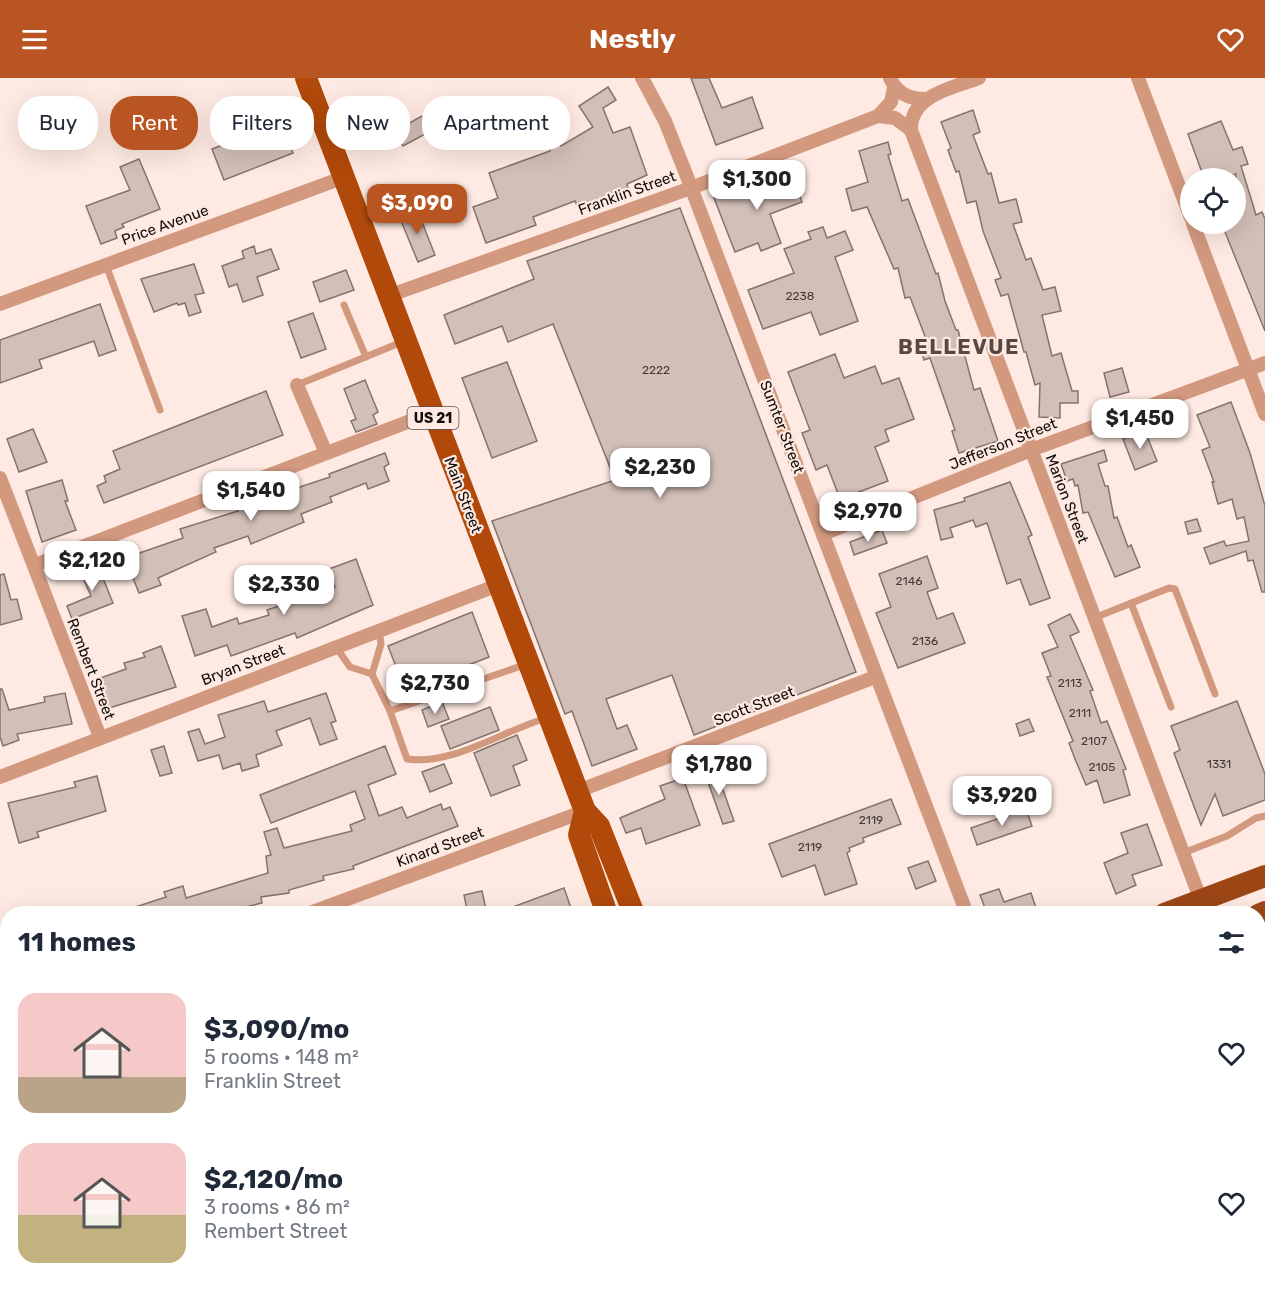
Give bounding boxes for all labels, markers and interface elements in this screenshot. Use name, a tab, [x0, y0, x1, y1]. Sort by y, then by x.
icon: menu	[18, 23, 51, 56]
text: Nestly	[589, 23, 676, 55]
icon: heart	[1214, 23, 1247, 56]
chip: Buy	[18, 96, 98, 150]
chip: Rent	[110, 96, 198, 150]
chip: Filters	[210, 96, 314, 150]
chip: New	[326, 96, 410, 150]
chip: Apartment	[422, 96, 570, 150]
pin: $1,300	[708, 160, 806, 211]
street label: Franklin Street	[576, 167, 678, 219]
text: $1,300	[722, 167, 792, 191]
map controls	[1180, 168, 1246, 234]
button: locate	[1180, 168, 1246, 234]
pin: $3,090	[368, 184, 466, 235]
text: $3,090	[381, 191, 453, 215]
street label: Price Avenue	[119, 201, 211, 249]
house number: 2238	[786, 289, 814, 303]
district label: BELLEVUE	[898, 334, 1020, 359]
house number: 2222	[642, 363, 670, 377]
street label: Sumter Street	[756, 378, 808, 476]
pin: $1,450	[1091, 399, 1189, 450]
text: $1,450	[1106, 406, 1174, 430]
road number: US 21	[408, 407, 458, 429]
street label: Jefferson Street	[947, 414, 1060, 474]
pin: $2,230	[611, 448, 709, 499]
street label: Marion Street	[1042, 452, 1092, 546]
street label: Main Street	[440, 454, 486, 536]
text: $2,230	[624, 455, 696, 479]
pin: $1,540	[202, 471, 300, 522]
text: $1,540	[216, 478, 286, 502]
pin: $2,970	[819, 492, 917, 543]
text: $2,970	[834, 499, 903, 523]
pin: $2,120	[43, 541, 141, 592]
text: $2,120	[58, 548, 126, 572]
pin: $2,330	[235, 565, 333, 616]
text: $2,330	[248, 572, 320, 596]
house number: 2146	[896, 574, 922, 588]
street label: Rembert Street	[63, 616, 119, 722]
house number: 2136	[912, 634, 938, 648]
street label: Bryan Street	[199, 641, 287, 689]
pin: $2,730	[386, 664, 484, 715]
text: $2,730	[400, 671, 470, 695]
house number: 2113	[1058, 676, 1082, 690]
street label: Scott Street	[711, 682, 797, 730]
house number: 2111	[1069, 706, 1091, 720]
house number: 2107	[1081, 734, 1107, 748]
pin: $1,780	[670, 745, 768, 796]
text: $1,780	[686, 752, 752, 776]
house number: 1331	[1207, 757, 1231, 771]
house number: 2105	[1089, 760, 1115, 774]
pin: $3,920	[953, 776, 1051, 827]
text: $3,920	[967, 783, 1037, 807]
house number: 2119	[859, 813, 883, 827]
street label: Kinard Street	[394, 823, 486, 871]
house number: 2119	[798, 840, 822, 854]
icon: filters	[1215, 926, 1248, 959]
text: 11 homes	[18, 927, 136, 958]
text: $3,090/mo	[204, 1014, 349, 1045]
icon: home	[66, 1017, 138, 1089]
icon: heart	[1215, 1037, 1248, 1070]
text: 5 rooms · 148 m²	[204, 1045, 359, 1069]
text: Franklin Street	[204, 1069, 341, 1093]
text: $2,120/mo	[204, 1164, 343, 1195]
icon: home	[66, 1167, 138, 1239]
icon: heart	[1215, 1187, 1248, 1220]
text: 3 rooms · 86 m²	[204, 1195, 350, 1219]
text: Rembert Street	[204, 1219, 347, 1243]

